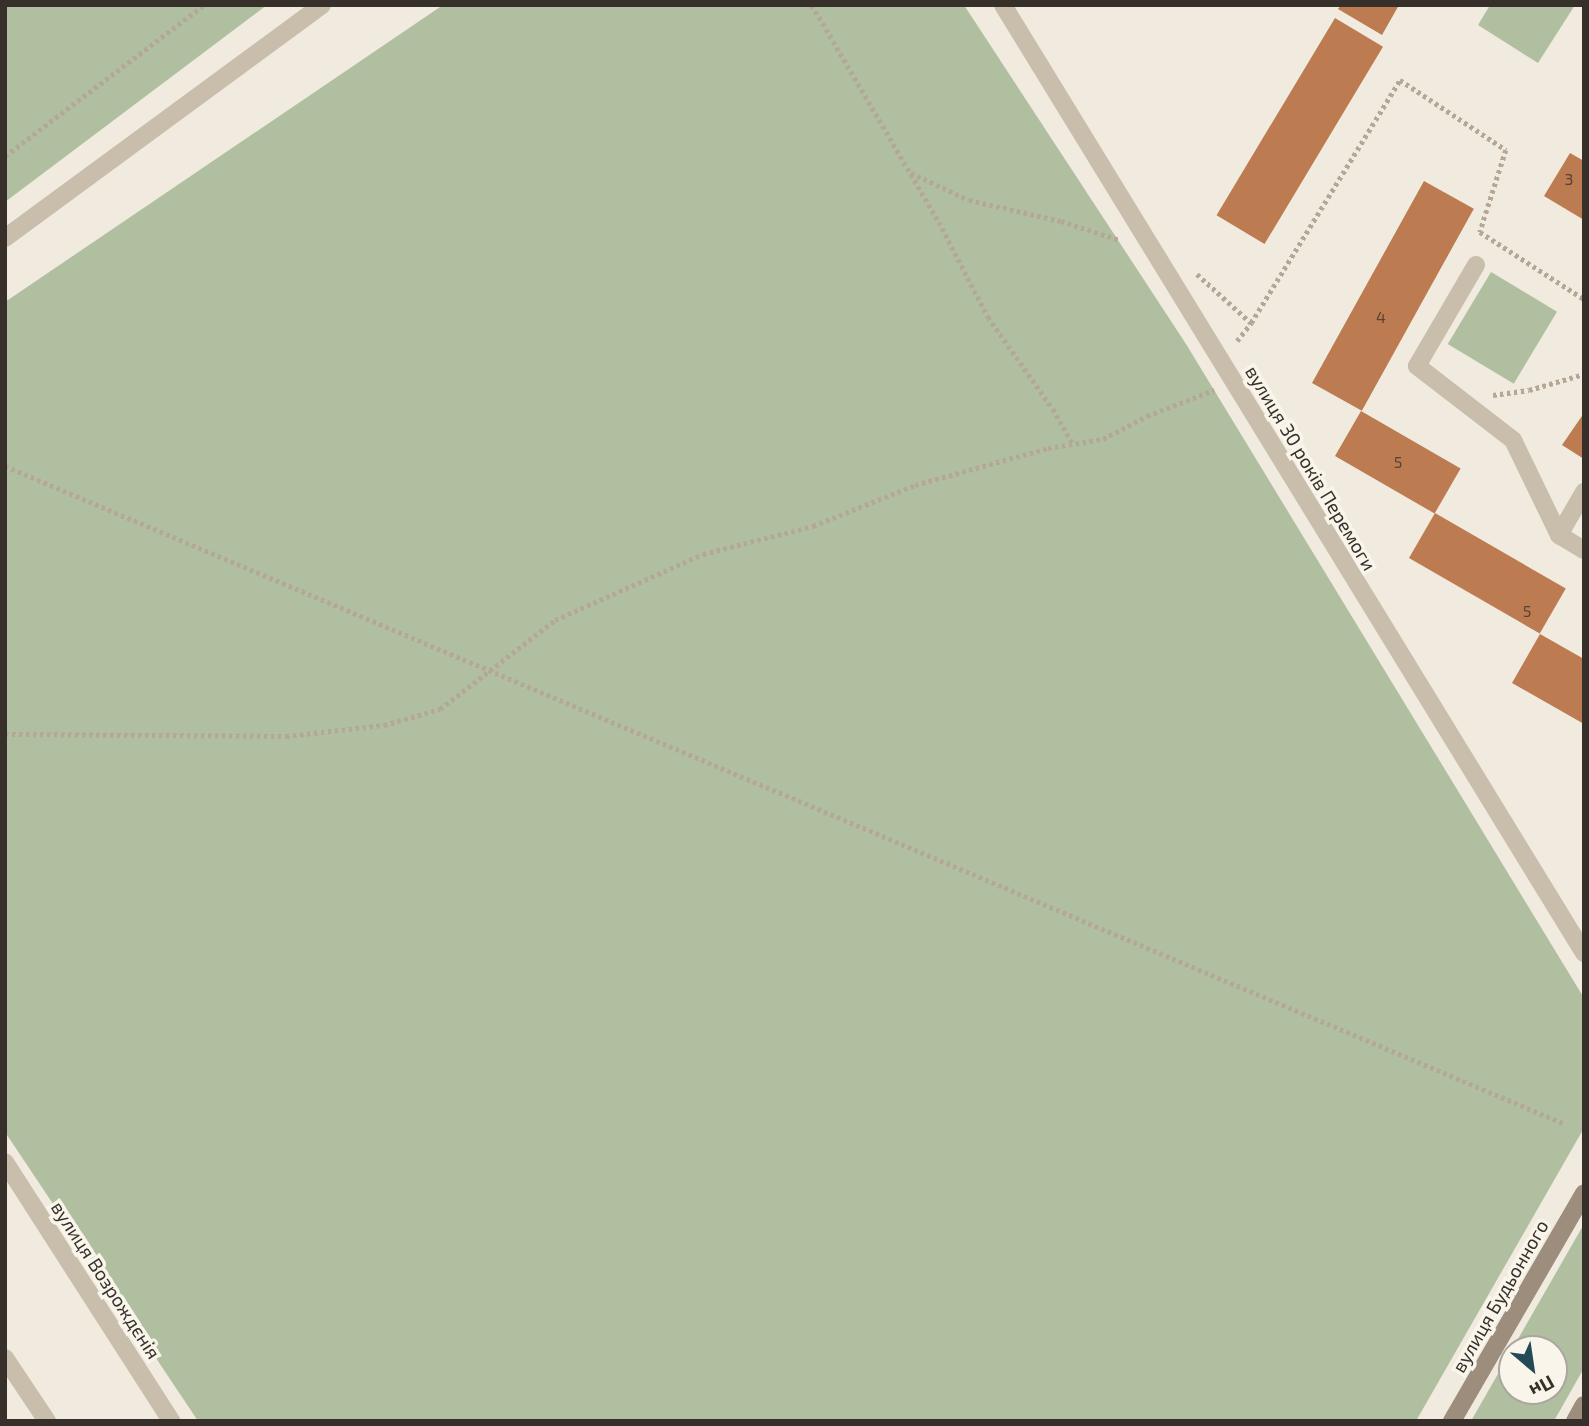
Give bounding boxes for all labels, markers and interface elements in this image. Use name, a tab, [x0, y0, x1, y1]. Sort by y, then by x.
house number: 3	[1565, 169, 1573, 189]
house number: 4	[1376, 307, 1386, 327]
street label: вулиця 30 років Перемоги	[1241, 362, 1381, 574]
house number: 5	[1394, 452, 1402, 472]
house number: 5	[1523, 601, 1531, 621]
street label: вулиця Возрождєнія	[47, 1197, 165, 1363]
street label: вулиця Будьонного	[1447, 1216, 1553, 1376]
north arrow	[1498, 1335, 1568, 1405]
text: Пн	[1526, 1371, 1559, 1403]

